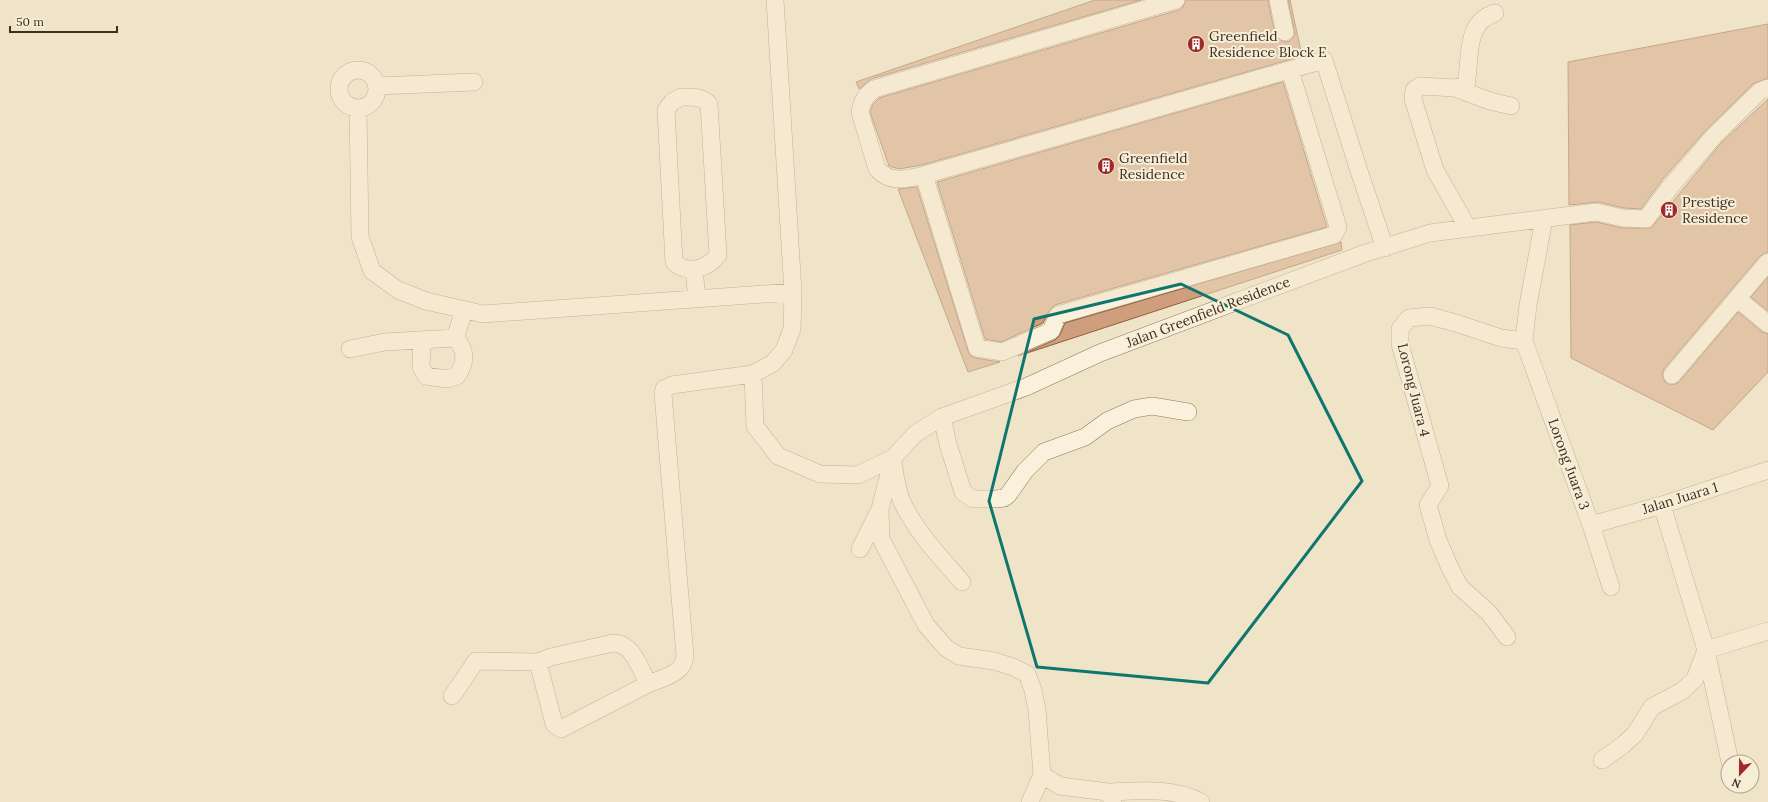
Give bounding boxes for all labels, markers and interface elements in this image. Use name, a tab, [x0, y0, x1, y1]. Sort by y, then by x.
scale bar	[10, 8, 117, 34]
text: 50 m	[16, 14, 44, 29]
place label: Greenfield Residence Block E	[1209, 27, 1327, 61]
building icon: Greenfield Residence Block E	[1186, 34, 1206, 54]
place label: Greenfield Residence	[1119, 149, 1188, 183]
building icon: Greenfield Residence	[1096, 156, 1116, 176]
place label: Prestige Residence	[1682, 193, 1749, 227]
building icon: Prestige Residence	[1659, 200, 1679, 220]
street label: Jalan Greenfield Residence	[1123, 272, 1293, 352]
street label: Lorong Juara 4	[1394, 341, 1434, 439]
street label: Lorong Juara 3	[1544, 416, 1594, 512]
street label: Jalan Juara 1	[1639, 478, 1720, 518]
north arrow	[1720, 754, 1760, 794]
text: N	[1729, 775, 1743, 791]

